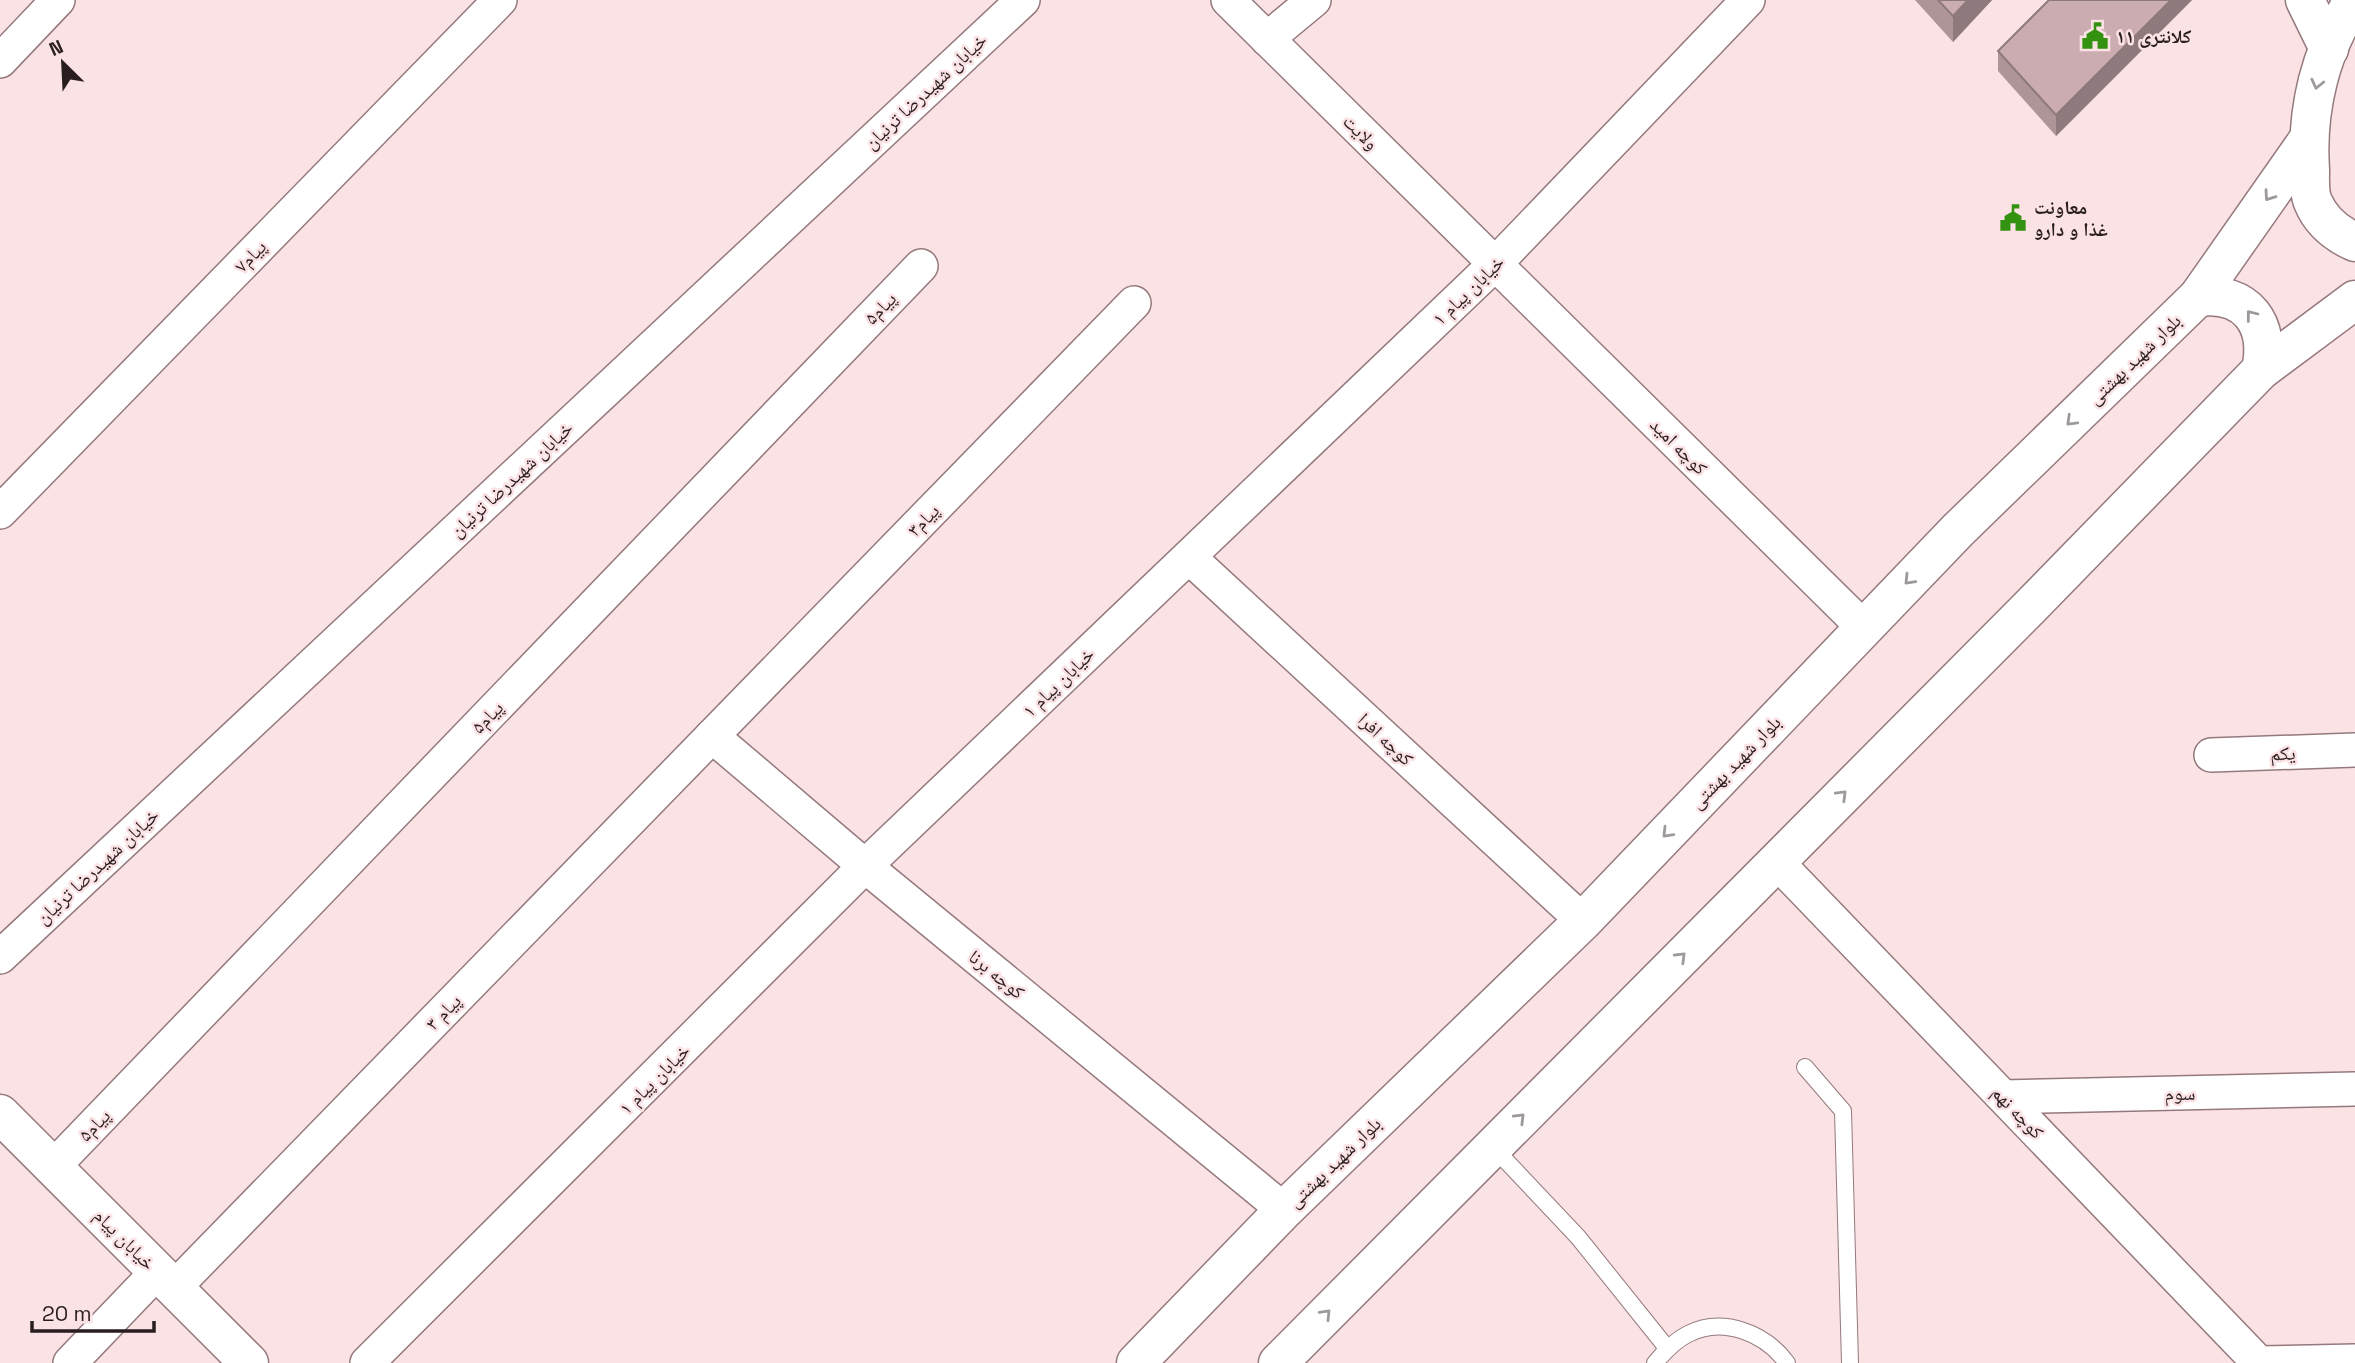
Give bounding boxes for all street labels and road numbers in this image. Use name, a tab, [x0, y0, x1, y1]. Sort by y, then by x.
street label: خیابان شهیدرضا ترنیان	[858, 28, 992, 155]
street label: ولایت	[1337, 109, 1384, 156]
street label: پیام۷	[229, 235, 273, 279]
street label: خیابان پیام ۱	[1427, 250, 1510, 332]
street label: پیام۵	[859, 287, 903, 331]
street label: بلوار شهید بهشتی	[2082, 308, 2187, 410]
street label: کوچه امید	[1645, 412, 1713, 481]
street label: خیابان شهیدرضا ترنیان	[444, 416, 578, 543]
street label: پیام۳	[902, 499, 946, 543]
street label: خیابان پیام ۱	[1017, 642, 1100, 724]
street label: پیام۵	[466, 696, 510, 740]
street label: کوچه افرا	[1353, 707, 1419, 771]
street label: بلوار شهید بهشتی	[1684, 710, 1786, 815]
street label: یکم	[2270, 741, 2296, 766]
street label: خیابان شهیدرضا ترنیان	[30, 803, 164, 930]
street label: کوچه برنا	[963, 944, 1030, 1005]
street label: پیام ۳	[420, 989, 467, 1036]
street label: خیابان پیام ۱	[613, 1038, 696, 1121]
street label: کوچه نهم	[1986, 1080, 2049, 1144]
street label: سوم	[2164, 1081, 2196, 1107]
street label: پیام۵	[73, 1104, 117, 1148]
street label: بلوار شهید بهشتی	[1282, 1111, 1387, 1213]
street label: خیابان پیام	[88, 1203, 161, 1276]

